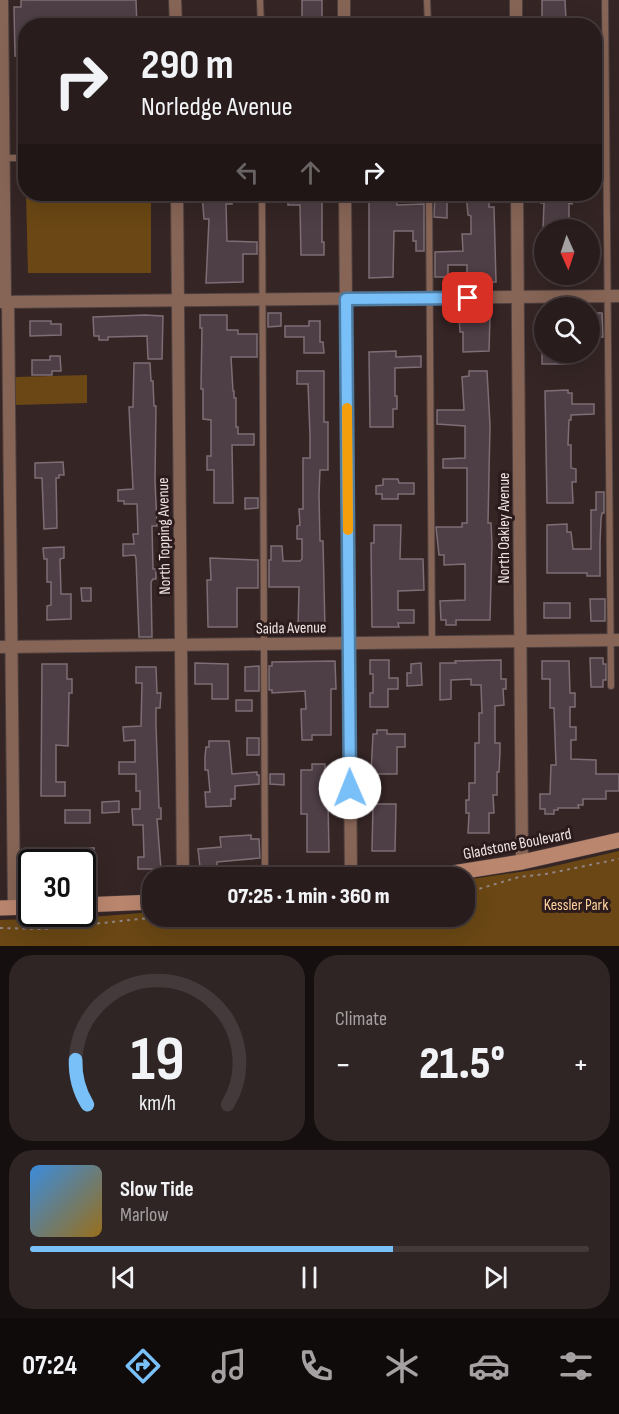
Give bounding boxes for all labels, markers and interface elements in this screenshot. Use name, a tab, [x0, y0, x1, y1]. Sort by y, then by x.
text: 290 m	[141, 40, 234, 91]
icon: right	[42, 42, 120, 120]
text: Norledge Avenue	[141, 91, 293, 123]
icon: left	[231, 156, 264, 189]
icon: ahead	[294, 156, 327, 189]
icon: right	[357, 156, 390, 189]
north arrow	[534, 219, 600, 285]
map controls	[534, 219, 600, 363]
pin	[442, 272, 493, 323]
icon: arrive	[451, 281, 484, 314]
button: search	[534, 297, 600, 363]
street label: North Oakley Avenue	[495, 472, 514, 584]
street label: North Topping Avenue	[154, 477, 175, 595]
street label: Saida Avenue	[256, 618, 326, 639]
position arrow	[318, 756, 382, 820]
street label: Gladstone Boulevard	[462, 825, 573, 864]
speed limit sign: 30	[18, 849, 96, 927]
text: 07:25 · 1 min · 360 m	[227, 883, 390, 910]
park label: Kessler Park	[544, 896, 608, 915]
text: Climate	[335, 1007, 387, 1031]
text: 19	[130, 1023, 184, 1098]
text: 21.5°	[419, 1037, 505, 1092]
text: −	[335, 1045, 351, 1085]
text: +	[573, 1045, 589, 1085]
text: km/h	[138, 1091, 176, 1116]
text: Slow Tide	[120, 1176, 194, 1203]
text: Marlow	[120, 1203, 168, 1227]
icon: previous	[107, 1261, 140, 1294]
icon: pause	[293, 1261, 326, 1294]
icon: next	[479, 1261, 512, 1294]
icon: directions	[122, 1345, 164, 1387]
icon: music	[208, 1345, 250, 1387]
icon: phone	[295, 1345, 337, 1387]
icon: climate	[381, 1345, 423, 1387]
icon: car	[468, 1345, 510, 1387]
icon: filters	[555, 1345, 597, 1387]
text: 07:24	[22, 1350, 77, 1382]

